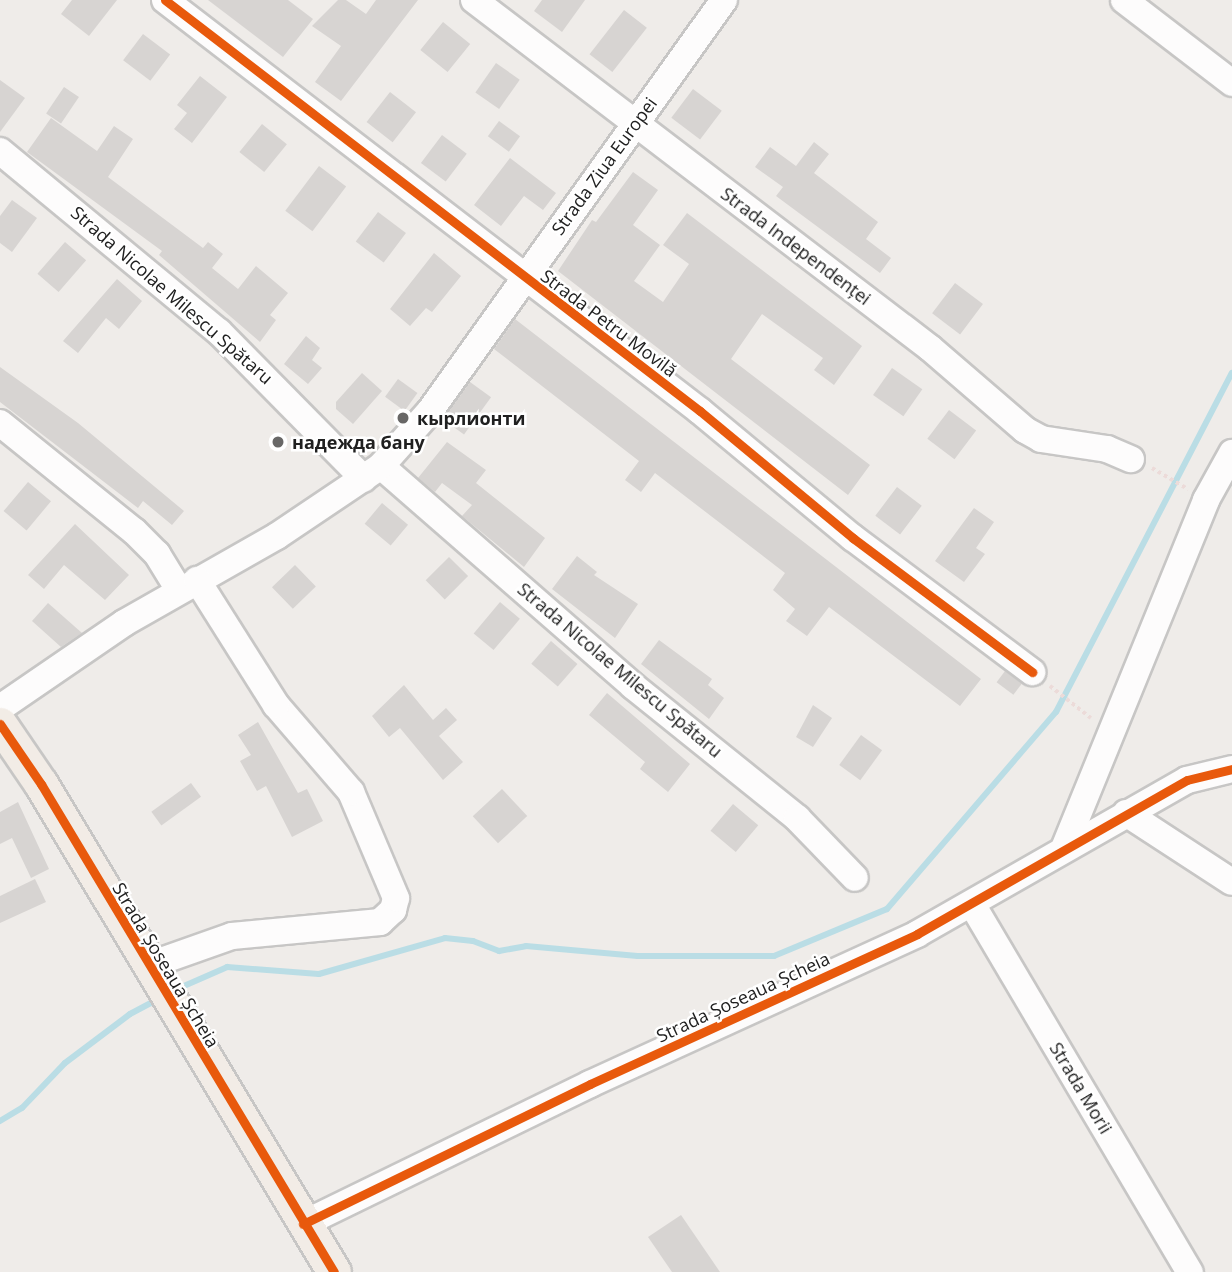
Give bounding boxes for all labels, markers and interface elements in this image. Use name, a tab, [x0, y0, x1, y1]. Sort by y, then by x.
street label: Strada Ziua Europei	[547, 93, 661, 239]
street label: Strada Independenței	[717, 183, 875, 309]
street label: Strada Nicolae Milescu Spătaru	[67, 201, 277, 389]
street label: Strada Petru Movilă	[537, 265, 681, 381]
place label: кырлионти	[417, 407, 525, 429]
marker: кырлионти	[395, 410, 411, 426]
place label: надежда бану	[292, 431, 425, 453]
marker: надежда бану	[270, 434, 286, 450]
street label: Strada Nicolae Milescu Spătaru	[513, 578, 727, 762]
street label: Strada Șoseaua Șcheia	[108, 879, 224, 1051]
street label: Strada Șoseaua Șcheia	[653, 947, 833, 1047]
street label: Strada Morii	[1045, 1038, 1117, 1138]

